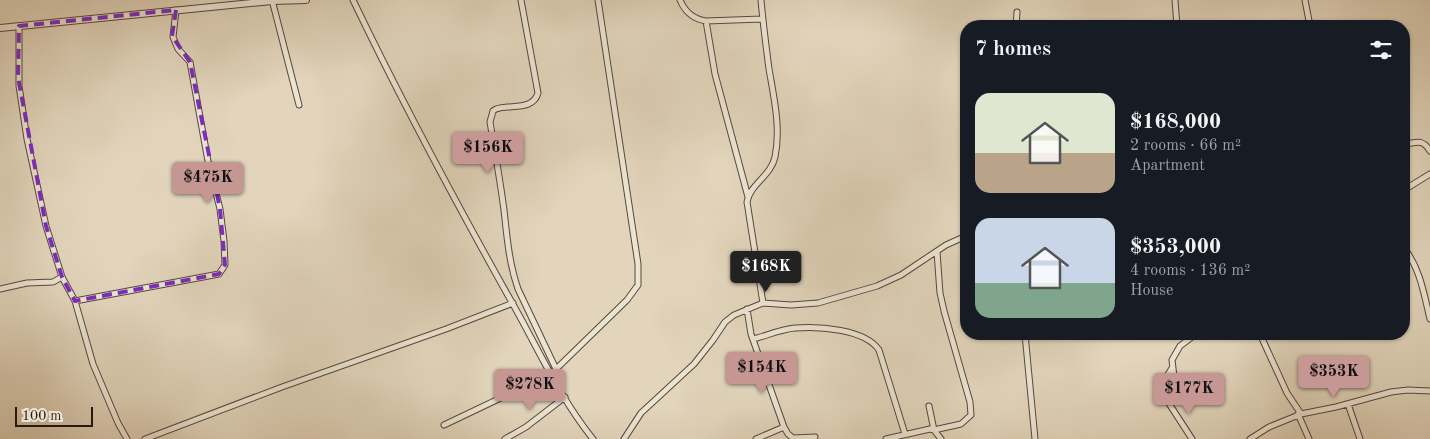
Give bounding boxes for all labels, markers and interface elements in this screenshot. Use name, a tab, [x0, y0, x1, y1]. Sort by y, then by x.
icon: filters	[1367, 36, 1395, 64]
text: 7 homes	[975, 39, 1051, 60]
text: $168,000	[1130, 112, 1221, 133]
icon: home	[1015, 113, 1075, 173]
pin: $156K	[453, 132, 523, 174]
text: 2 rooms · 66 m²	[1130, 138, 1241, 154]
text: $156K	[463, 140, 513, 156]
text: Apartment	[1130, 158, 1205, 174]
pin: $475K	[173, 162, 243, 204]
text: $475K	[183, 170, 233, 186]
text: $353,000	[1130, 237, 1221, 258]
icon: home	[1015, 238, 1075, 298]
pin: $168K	[731, 250, 801, 293]
text: $168K	[741, 259, 791, 275]
text: 4 rooms · 136 m²	[1130, 263, 1250, 279]
text: House	[1130, 283, 1173, 299]
pin: $154K	[727, 352, 797, 394]
pin: $353K	[1299, 356, 1369, 398]
text: $154K	[737, 360, 787, 376]
text: $353K	[1309, 364, 1359, 380]
pin: $278K	[495, 368, 565, 411]
pin: $177K	[1154, 372, 1224, 415]
text: $278K	[505, 377, 555, 393]
text: $177K	[1164, 381, 1214, 397]
scale bar	[15, 404, 92, 427]
text: 100 m	[22, 409, 61, 423]

